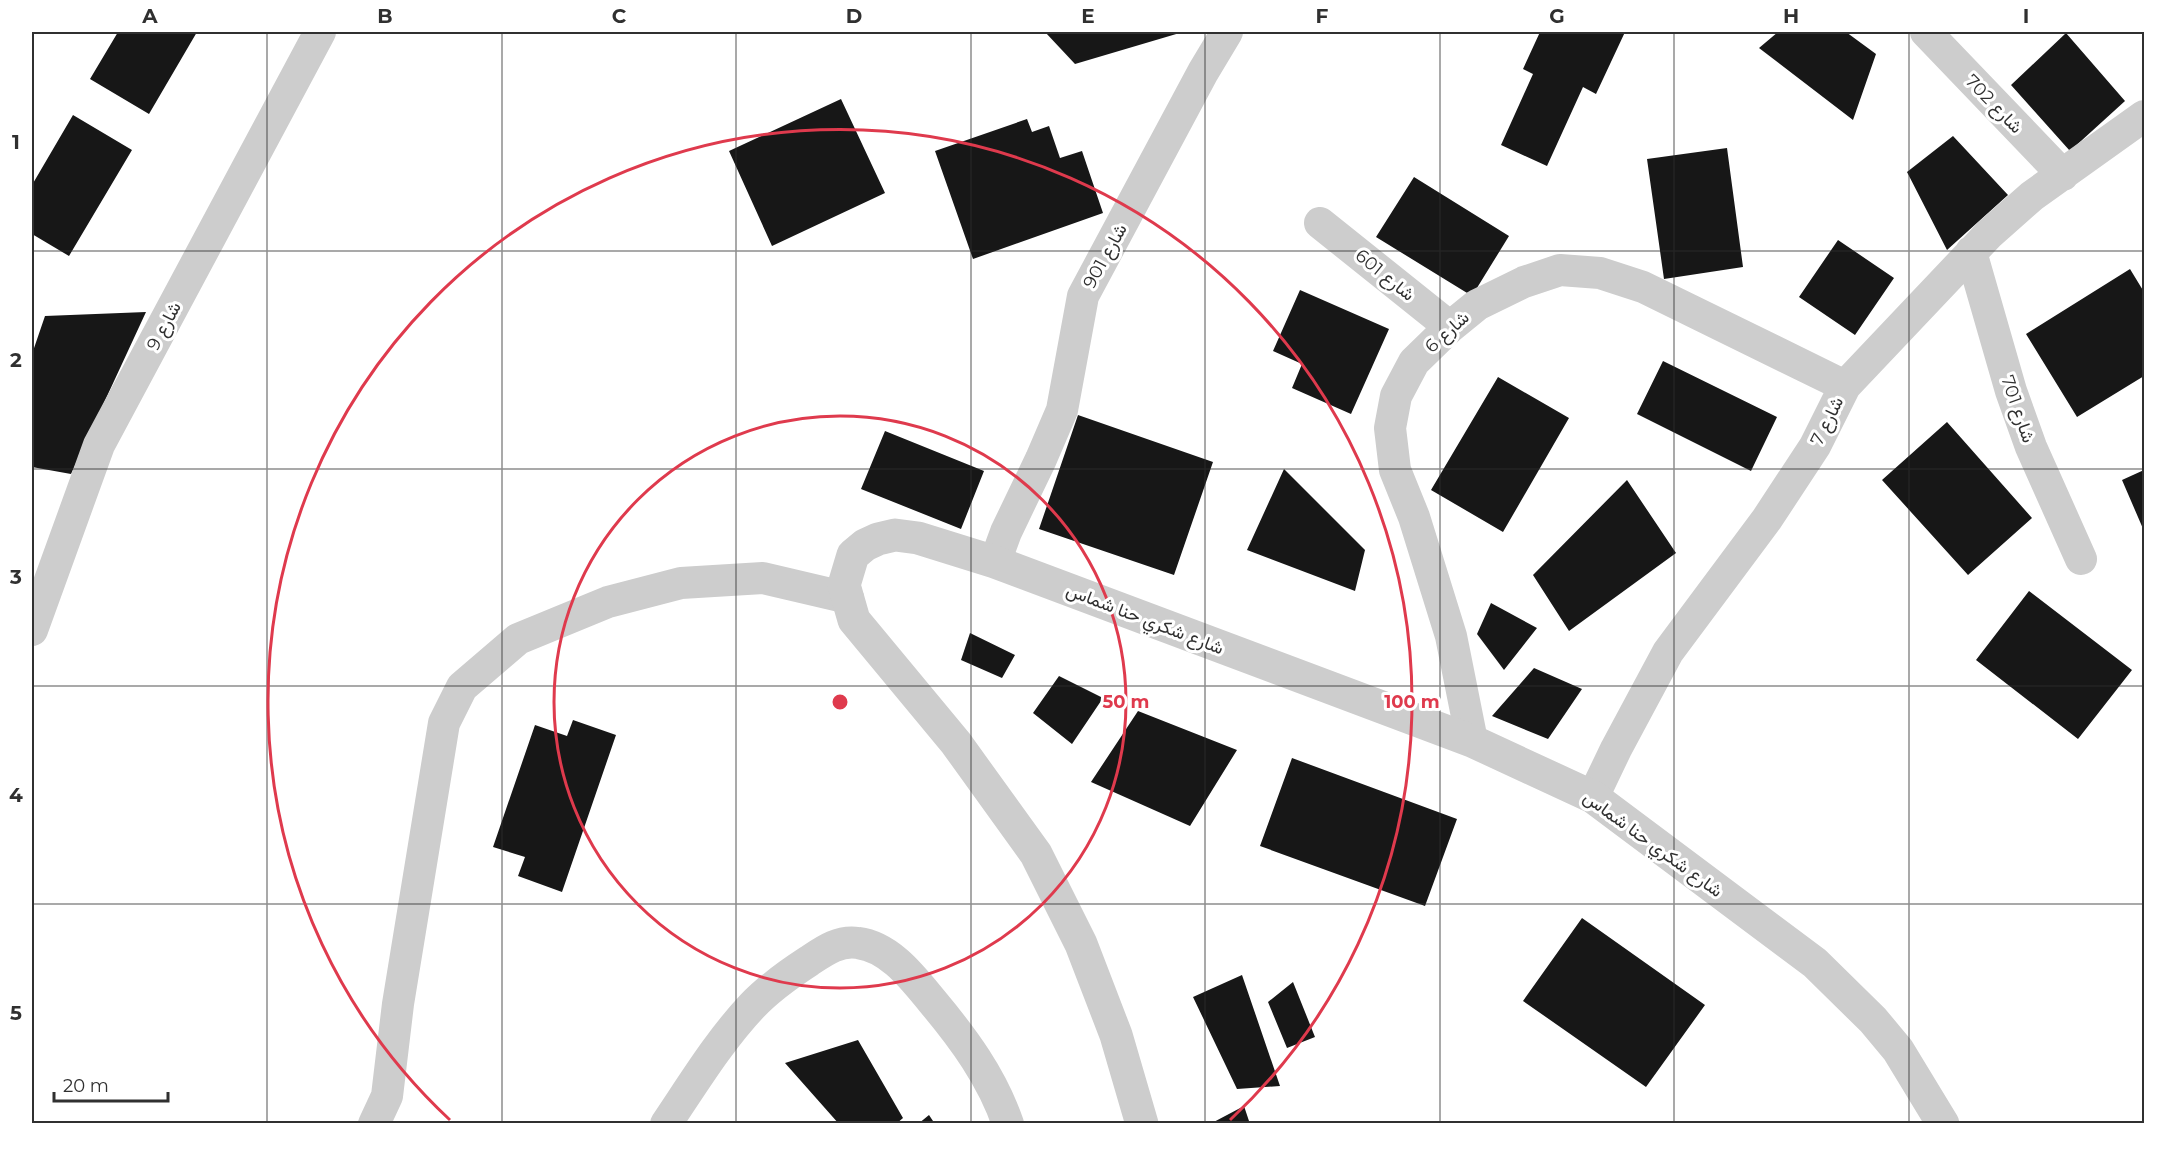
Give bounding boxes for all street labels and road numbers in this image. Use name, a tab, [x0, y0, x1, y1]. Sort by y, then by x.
street label: شارع 702	[1960, 70, 2027, 139]
street label: شارع 901	[1078, 220, 1133, 293]
street label: شارع 601	[1350, 244, 1419, 306]
street label: شارع 9	[142, 298, 187, 355]
street label: شارع 6	[1420, 306, 1474, 358]
street label: شارع 701	[1995, 373, 2040, 446]
street label: شارع 7	[1806, 393, 1849, 449]
street label: شارع شكري حنا شماس	[1062, 579, 1227, 663]
street label: شارع شكري حنا شماس	[1577, 786, 1727, 905]

